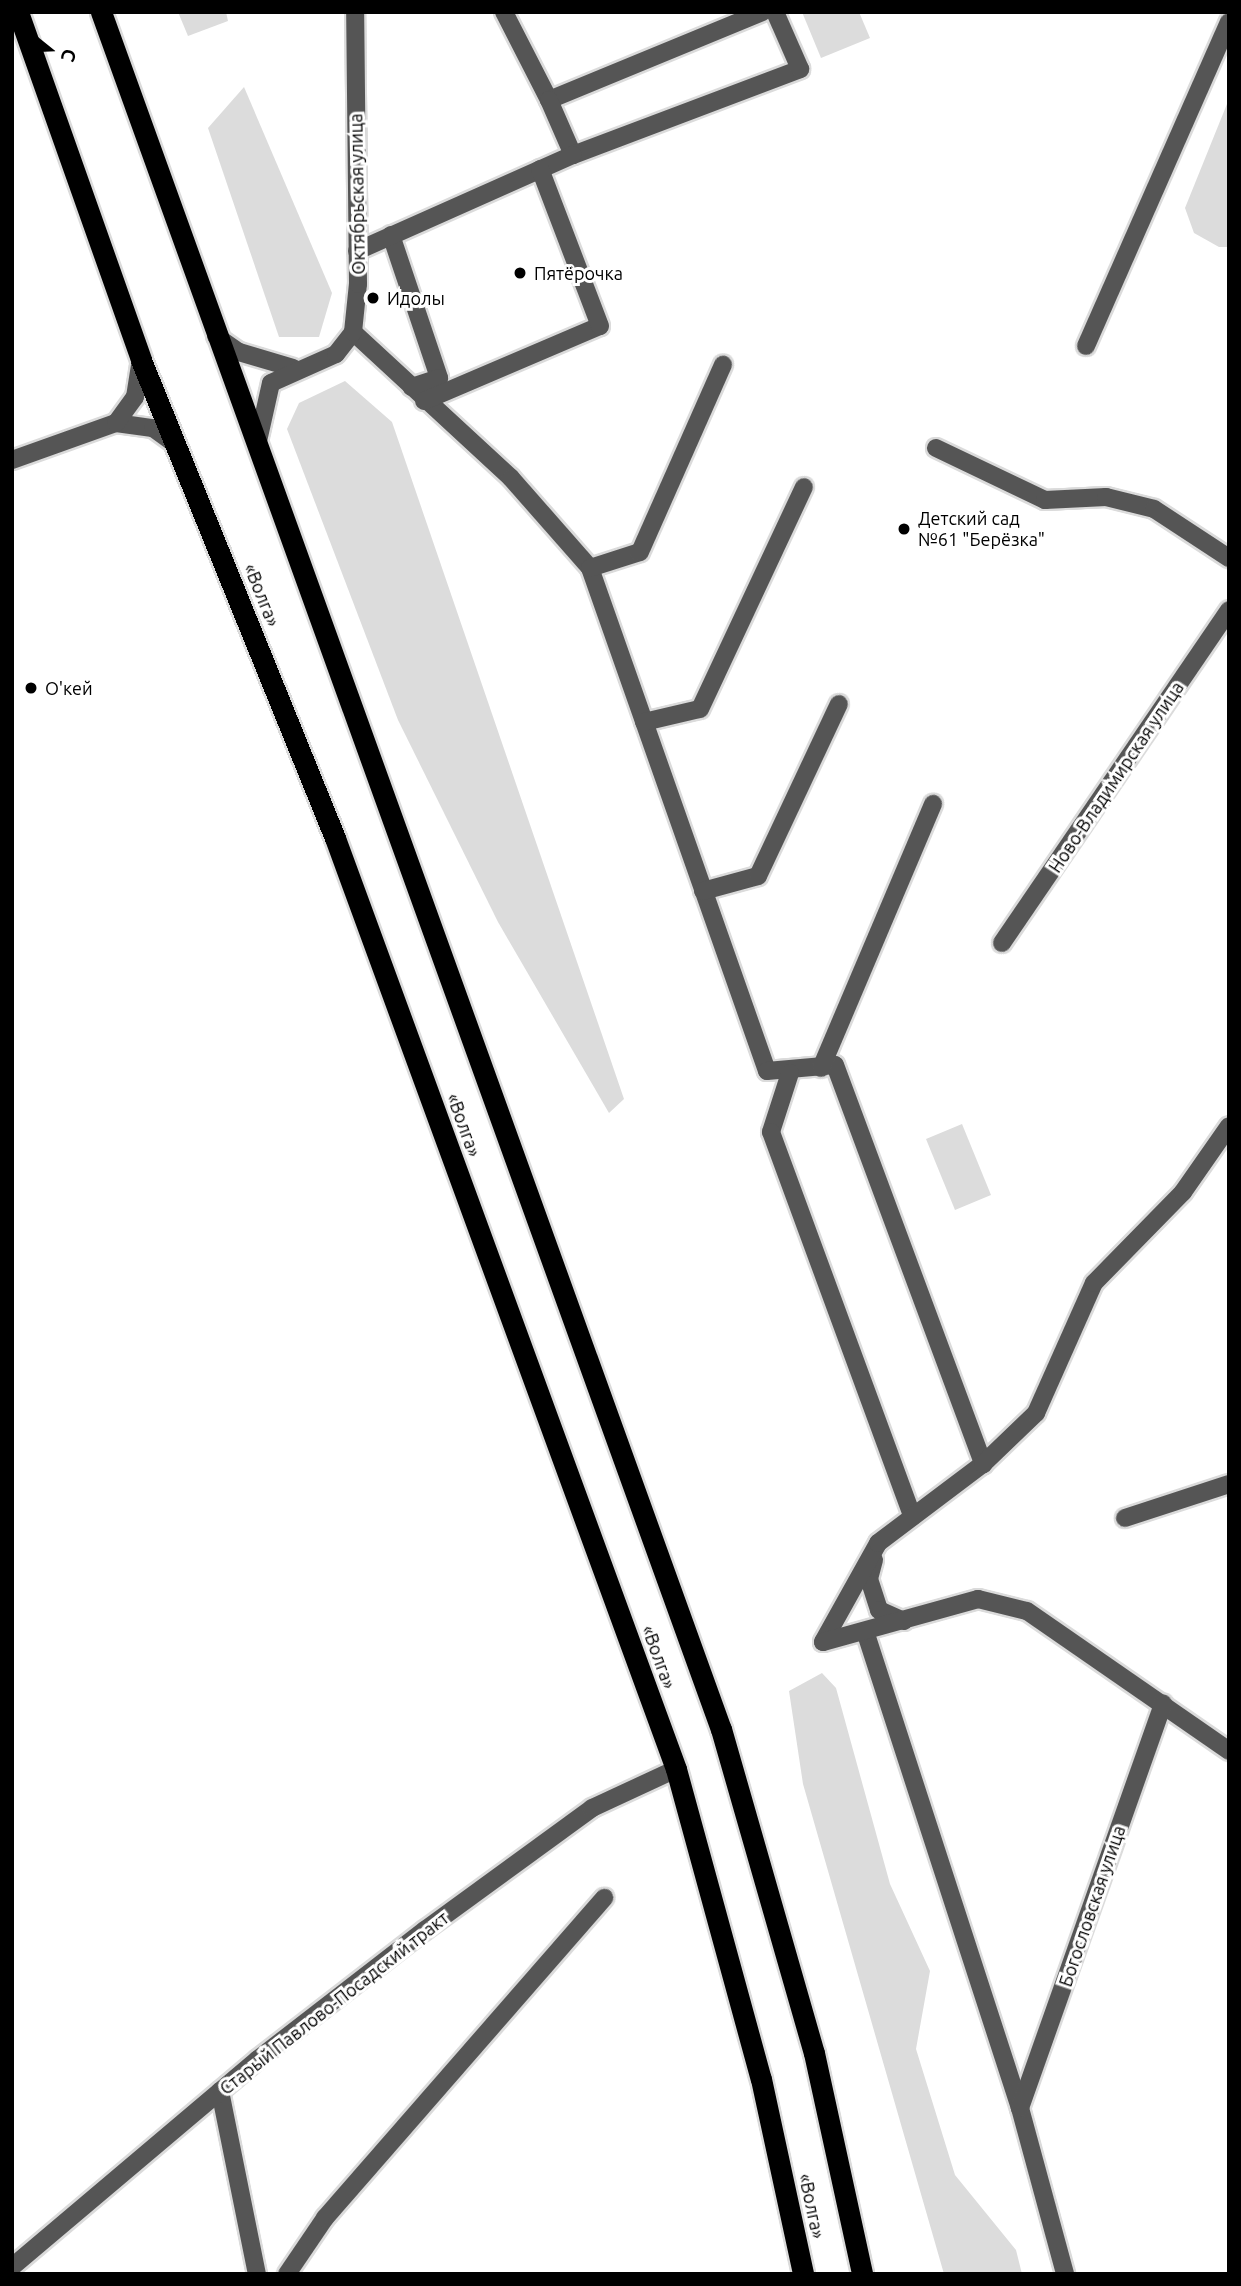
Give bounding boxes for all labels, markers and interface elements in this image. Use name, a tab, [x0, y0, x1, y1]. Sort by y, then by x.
north arrow	[14, 14, 84, 84]
text: С	[57, 46, 81, 65]
street label: Октябрьская улица	[345, 113, 369, 275]
place label: Пятёрочка	[534, 262, 623, 284]
marker: Пятёрочка	[512, 265, 528, 281]
place label: Идолы	[387, 287, 445, 309]
marker: Идолы	[365, 290, 381, 306]
place label: Детский сад №61 "Берёзка"	[918, 508, 1045, 550]
marker: Детский сад №61 "Берёзка"	[896, 521, 912, 537]
street label: «Волга»	[240, 560, 284, 630]
place label: О'кей	[45, 677, 93, 699]
street label: Ново-Владимирская улица	[1044, 677, 1188, 877]
marker: О'кей	[23, 680, 39, 696]
street label: «Волга»	[443, 1090, 485, 1160]
street label: «Волга»	[638, 1622, 680, 1692]
street label: Богословская улица	[1054, 1823, 1130, 1989]
street label: Старый Павлово-Посадский тракт	[215, 1907, 453, 2099]
street label: «Волга»	[795, 2172, 829, 2240]

